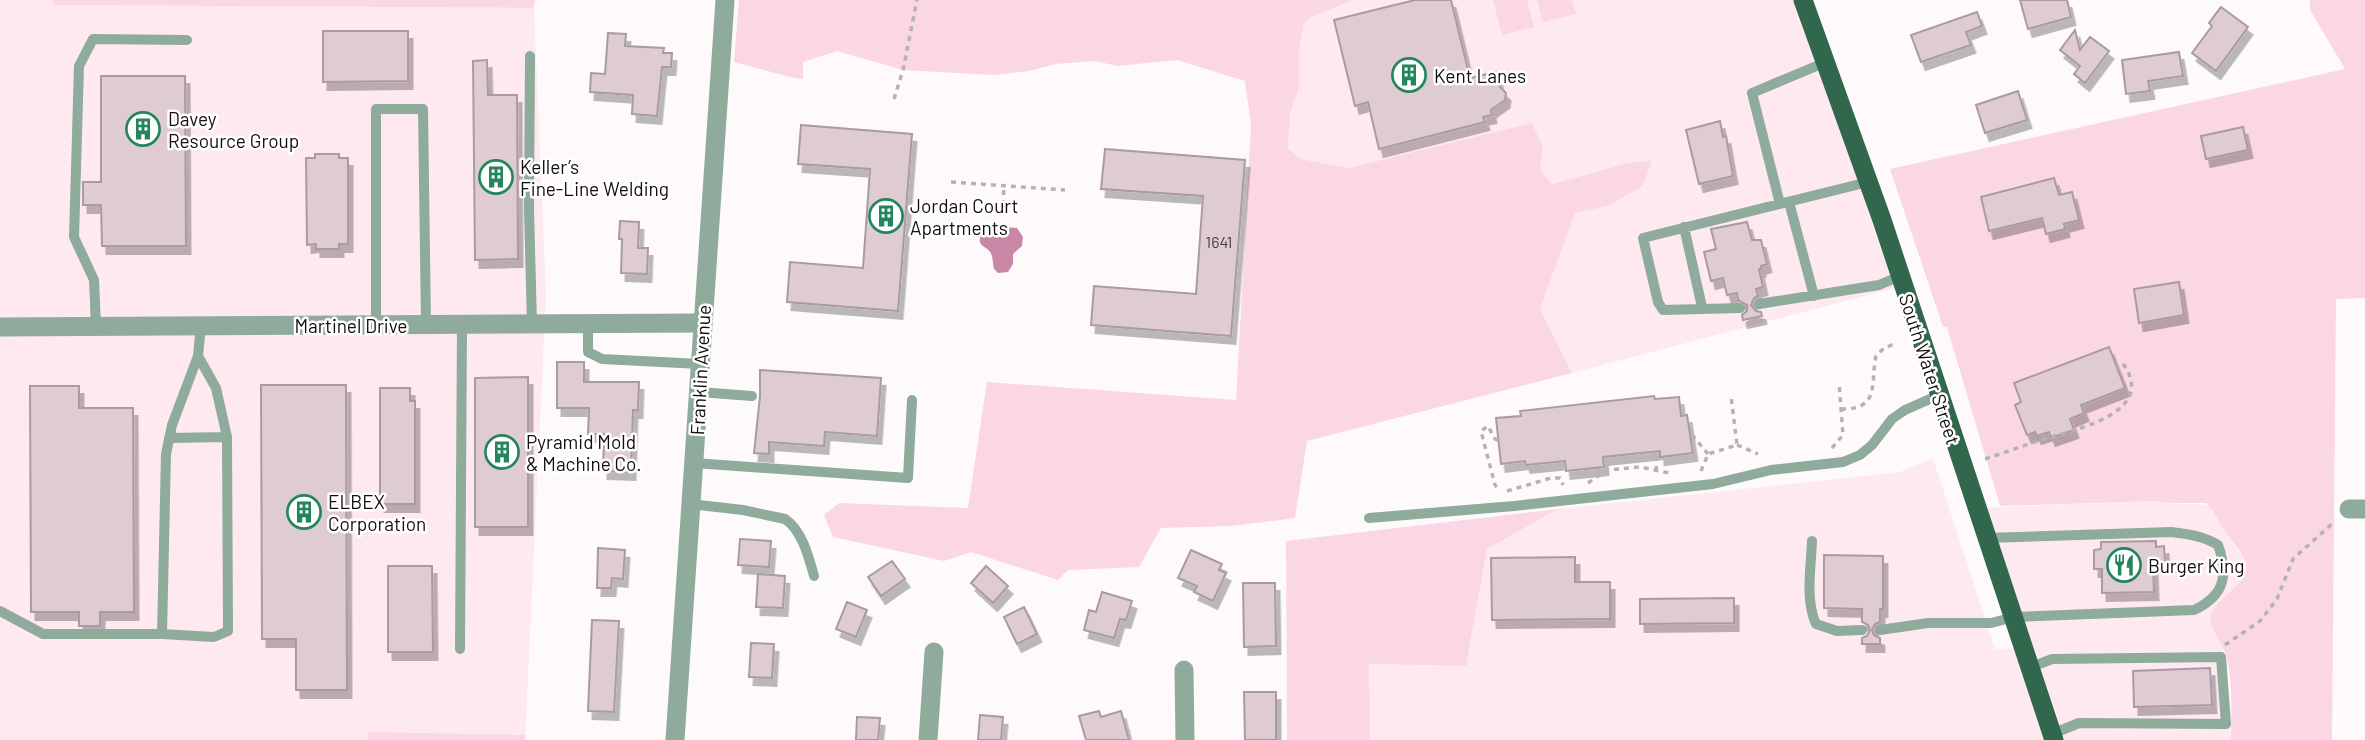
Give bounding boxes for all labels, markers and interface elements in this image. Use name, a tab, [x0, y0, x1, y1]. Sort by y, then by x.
building icon: Kent Lanes	[1390, 56, 1428, 94]
place label: Kent Lanes	[1434, 64, 1526, 87]
place label: Davey Resource Group	[168, 107, 299, 152]
building icon: Davey Resource Group	[124, 110, 162, 148]
place label: Keller’s Fine-Line Welding	[520, 155, 669, 200]
building icon: Keller’s Fine-Line Welding	[477, 158, 515, 196]
place label: Jordan Court Apartments	[910, 194, 1018, 239]
building icon: Jordan Court Apartments	[867, 197, 905, 235]
house number: 1641	[1206, 232, 1232, 251]
street label: South Water Street	[1895, 291, 1965, 447]
street label: Franklin Avenue	[685, 304, 715, 436]
street label: Martinel Drive	[295, 314, 407, 337]
place label: Pyramid Mold & Machine Co.	[526, 430, 642, 475]
building icon: Pyramid Mold & Machine Co.	[483, 433, 521, 471]
place label: ELBEX Corporation	[328, 490, 426, 535]
building icon: ELBEX Corporation	[285, 493, 323, 531]
restaurant icon: Burger King	[2105, 546, 2143, 584]
place label: Burger King	[2148, 554, 2244, 577]

